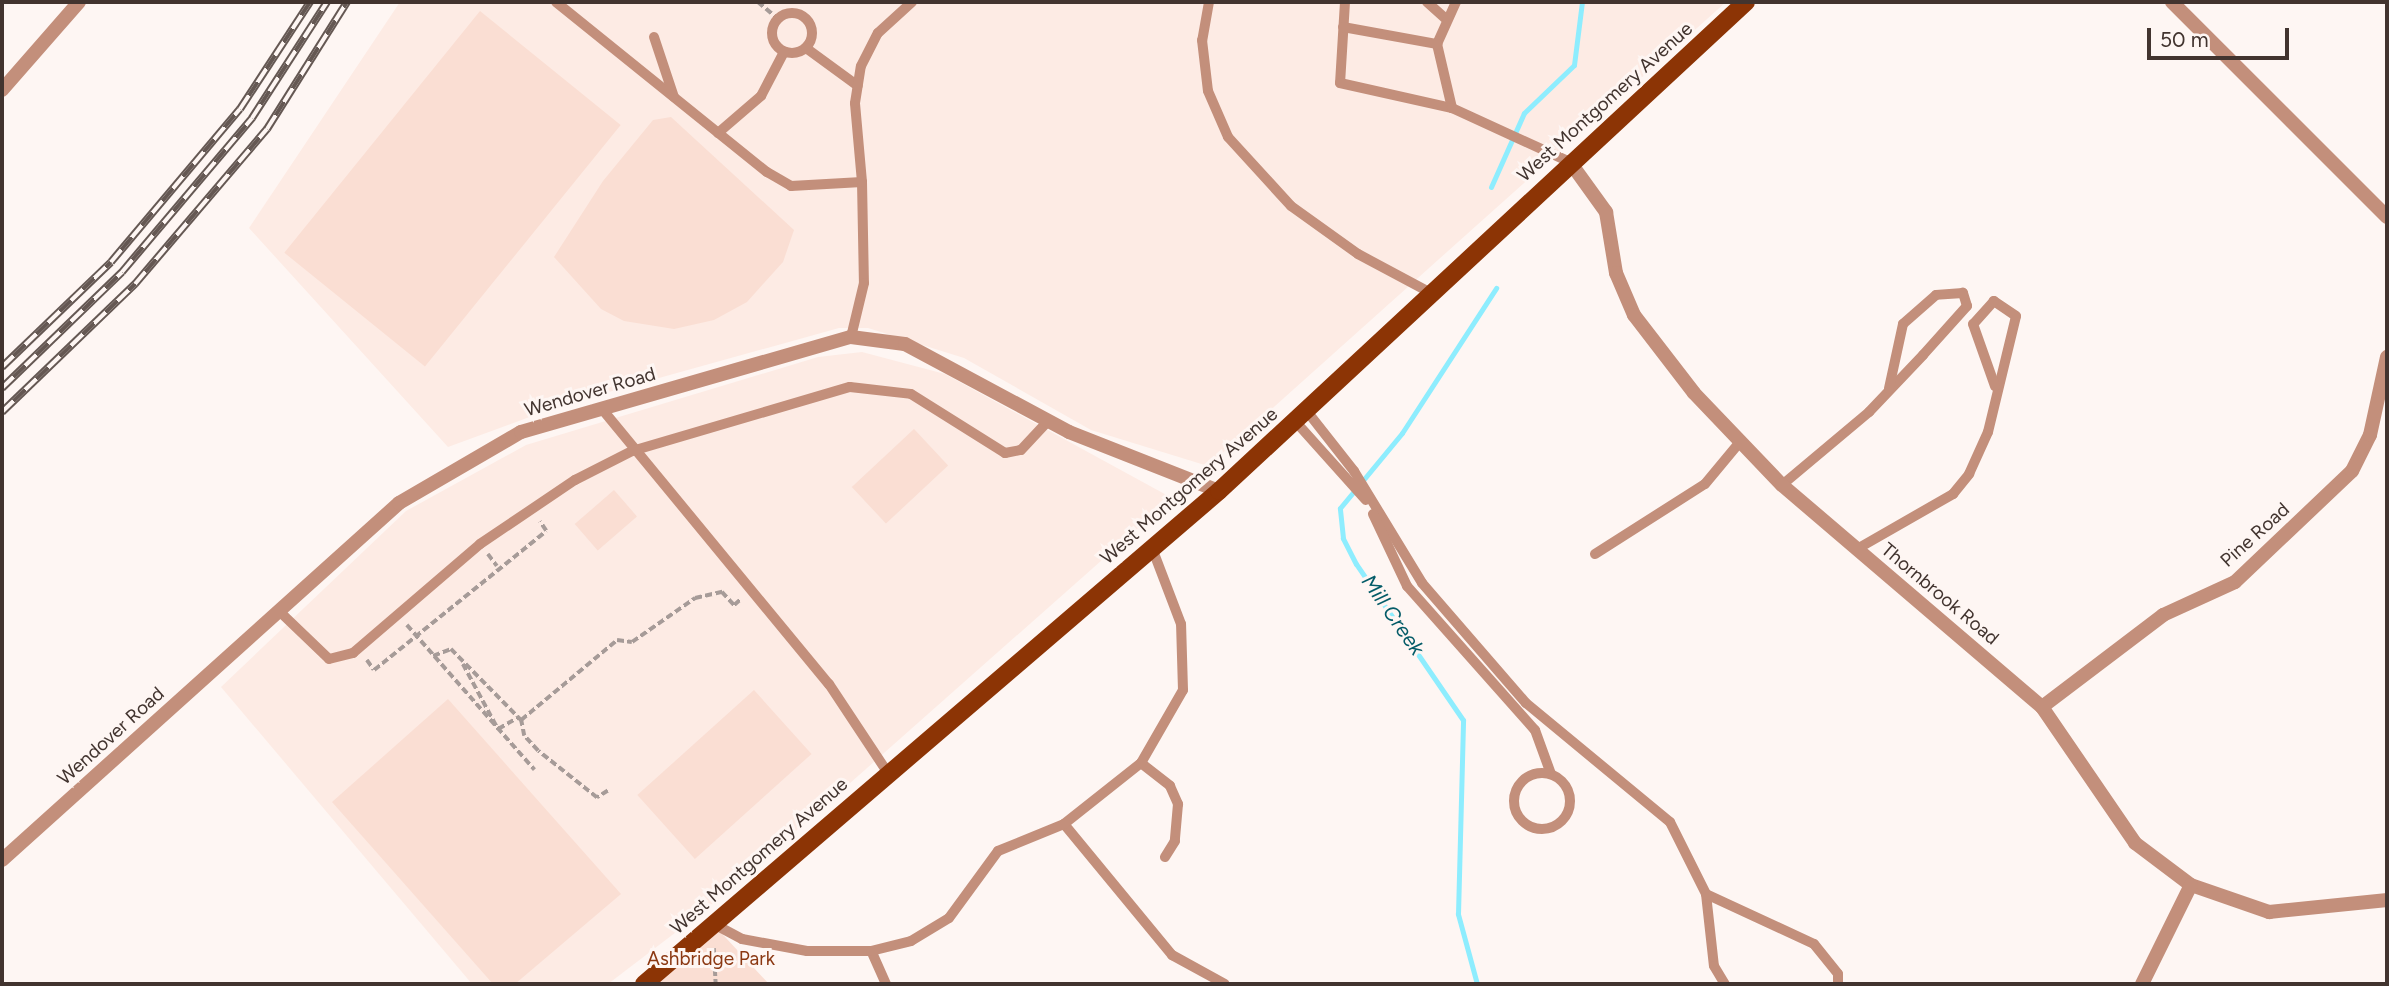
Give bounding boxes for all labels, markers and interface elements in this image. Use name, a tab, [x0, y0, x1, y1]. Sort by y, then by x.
scale bar	[2151, 14, 2293, 58]
street label: West Montgomery Avenue	[1513, 17, 1697, 187]
text: 50 m	[2160, 27, 2209, 52]
street label: Wendover Road	[522, 362, 658, 422]
street label: West Montgomery Avenue	[1096, 403, 1282, 569]
street label: Pine Road	[2216, 498, 2294, 572]
street label: Thornbrook Road	[1877, 538, 2003, 650]
water label: Mill Creek	[1356, 570, 1430, 660]
street label: Wendover Road	[53, 682, 169, 790]
street label: West Montgomery Avenue	[666, 773, 852, 939]
park label: Ashbridge Park	[647, 948, 775, 970]

